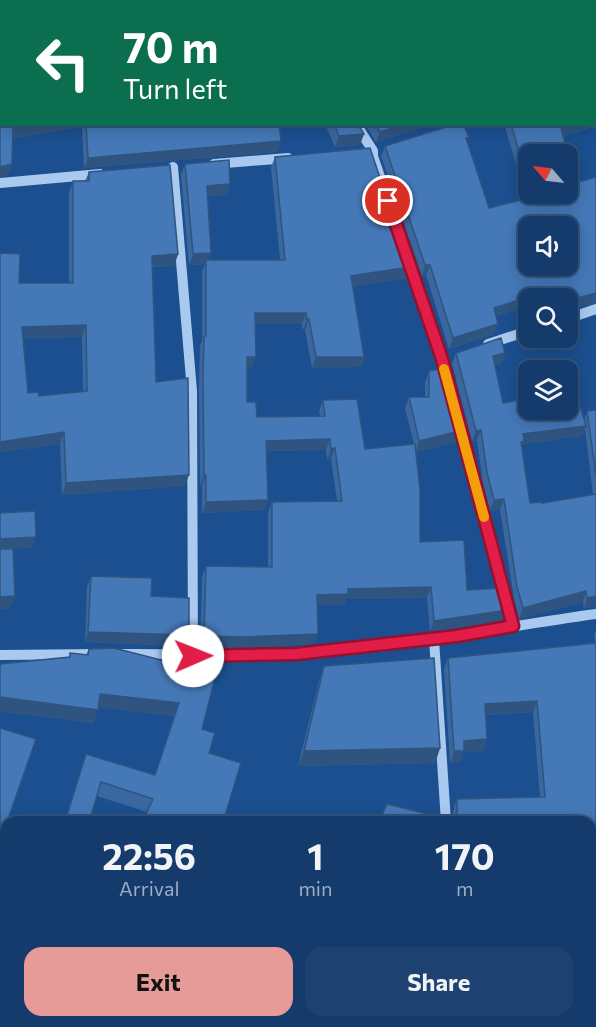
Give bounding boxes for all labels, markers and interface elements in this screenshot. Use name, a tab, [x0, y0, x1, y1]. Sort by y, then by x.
text: 70 m	[123, 20, 218, 72]
icon: left	[24, 24, 102, 102]
text: Turn left	[123, 72, 227, 105]
north arrow	[518, 144, 578, 204]
map controls	[518, 144, 578, 420]
pin	[362, 175, 413, 226]
icon: arrive	[371, 184, 404, 217]
button: sound	[518, 216, 578, 276]
button: search	[518, 288, 578, 348]
button: layers	[518, 360, 578, 420]
position arrow	[161, 624, 225, 688]
text: 22:56	[102, 833, 196, 877]
text: 1	[307, 833, 324, 877]
text: 170	[435, 833, 495, 877]
text: Arrival	[119, 876, 179, 900]
text: min	[298, 876, 332, 900]
text: m	[456, 876, 473, 900]
button: Exit	[24, 947, 293, 1016]
button: Share	[305, 947, 573, 1016]

